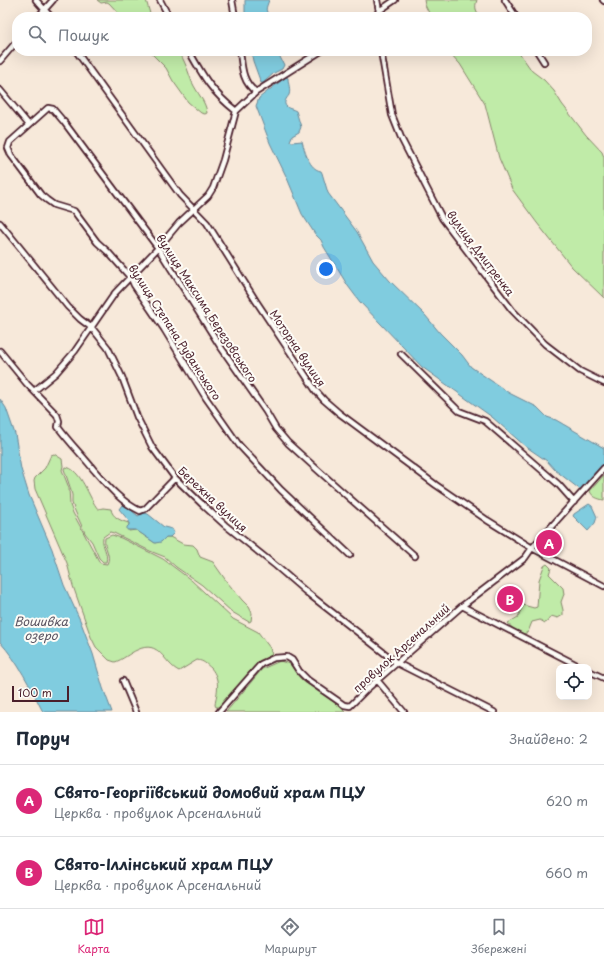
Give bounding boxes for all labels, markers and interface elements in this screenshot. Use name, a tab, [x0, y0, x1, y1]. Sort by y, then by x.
search box	[12, 12, 592, 56]
icon: search	[26, 23, 48, 45]
text: Пошук	[58, 23, 109, 46]
street label: вулиця Дмитренка	[443, 207, 519, 299]
street label: вулиця Максима Березовського	[152, 230, 262, 386]
your location	[316, 259, 336, 279]
street label: вулиця Степана Руданського	[125, 261, 225, 403]
street label: Моторна вулиця	[266, 306, 330, 390]
street label: Бережна вулиця	[174, 462, 252, 536]
pin: A	[536, 528, 562, 558]
pin: B	[497, 584, 523, 614]
street label: провулок Арсенальний	[349, 600, 453, 696]
water label: Вошивка озеро	[14, 612, 68, 644]
map controls	[556, 664, 592, 700]
button: locate	[556, 664, 592, 700]
scale bar	[12, 684, 69, 703]
text: 100 m	[18, 684, 52, 701]
text: Поруч	[16, 725, 70, 751]
text: Знайдено: 2	[509, 729, 588, 748]
text: Свято-Георгіївський домовий храм ПЦУ	[54, 780, 365, 803]
text: A	[24, 791, 34, 810]
text: 620 m	[546, 791, 588, 810]
text: Церква · провулок Арсенальний	[54, 803, 261, 822]
text: Свято-Іллінський храм ПЦУ	[54, 852, 273, 875]
text: B	[25, 863, 33, 882]
text: 660 m	[545, 863, 588, 882]
text: Церква · провулок Арсенальний	[54, 875, 261, 894]
tab: Карта	[77, 916, 110, 957]
tab: Маршрут	[264, 916, 317, 957]
tab: Збережені	[471, 916, 527, 957]

